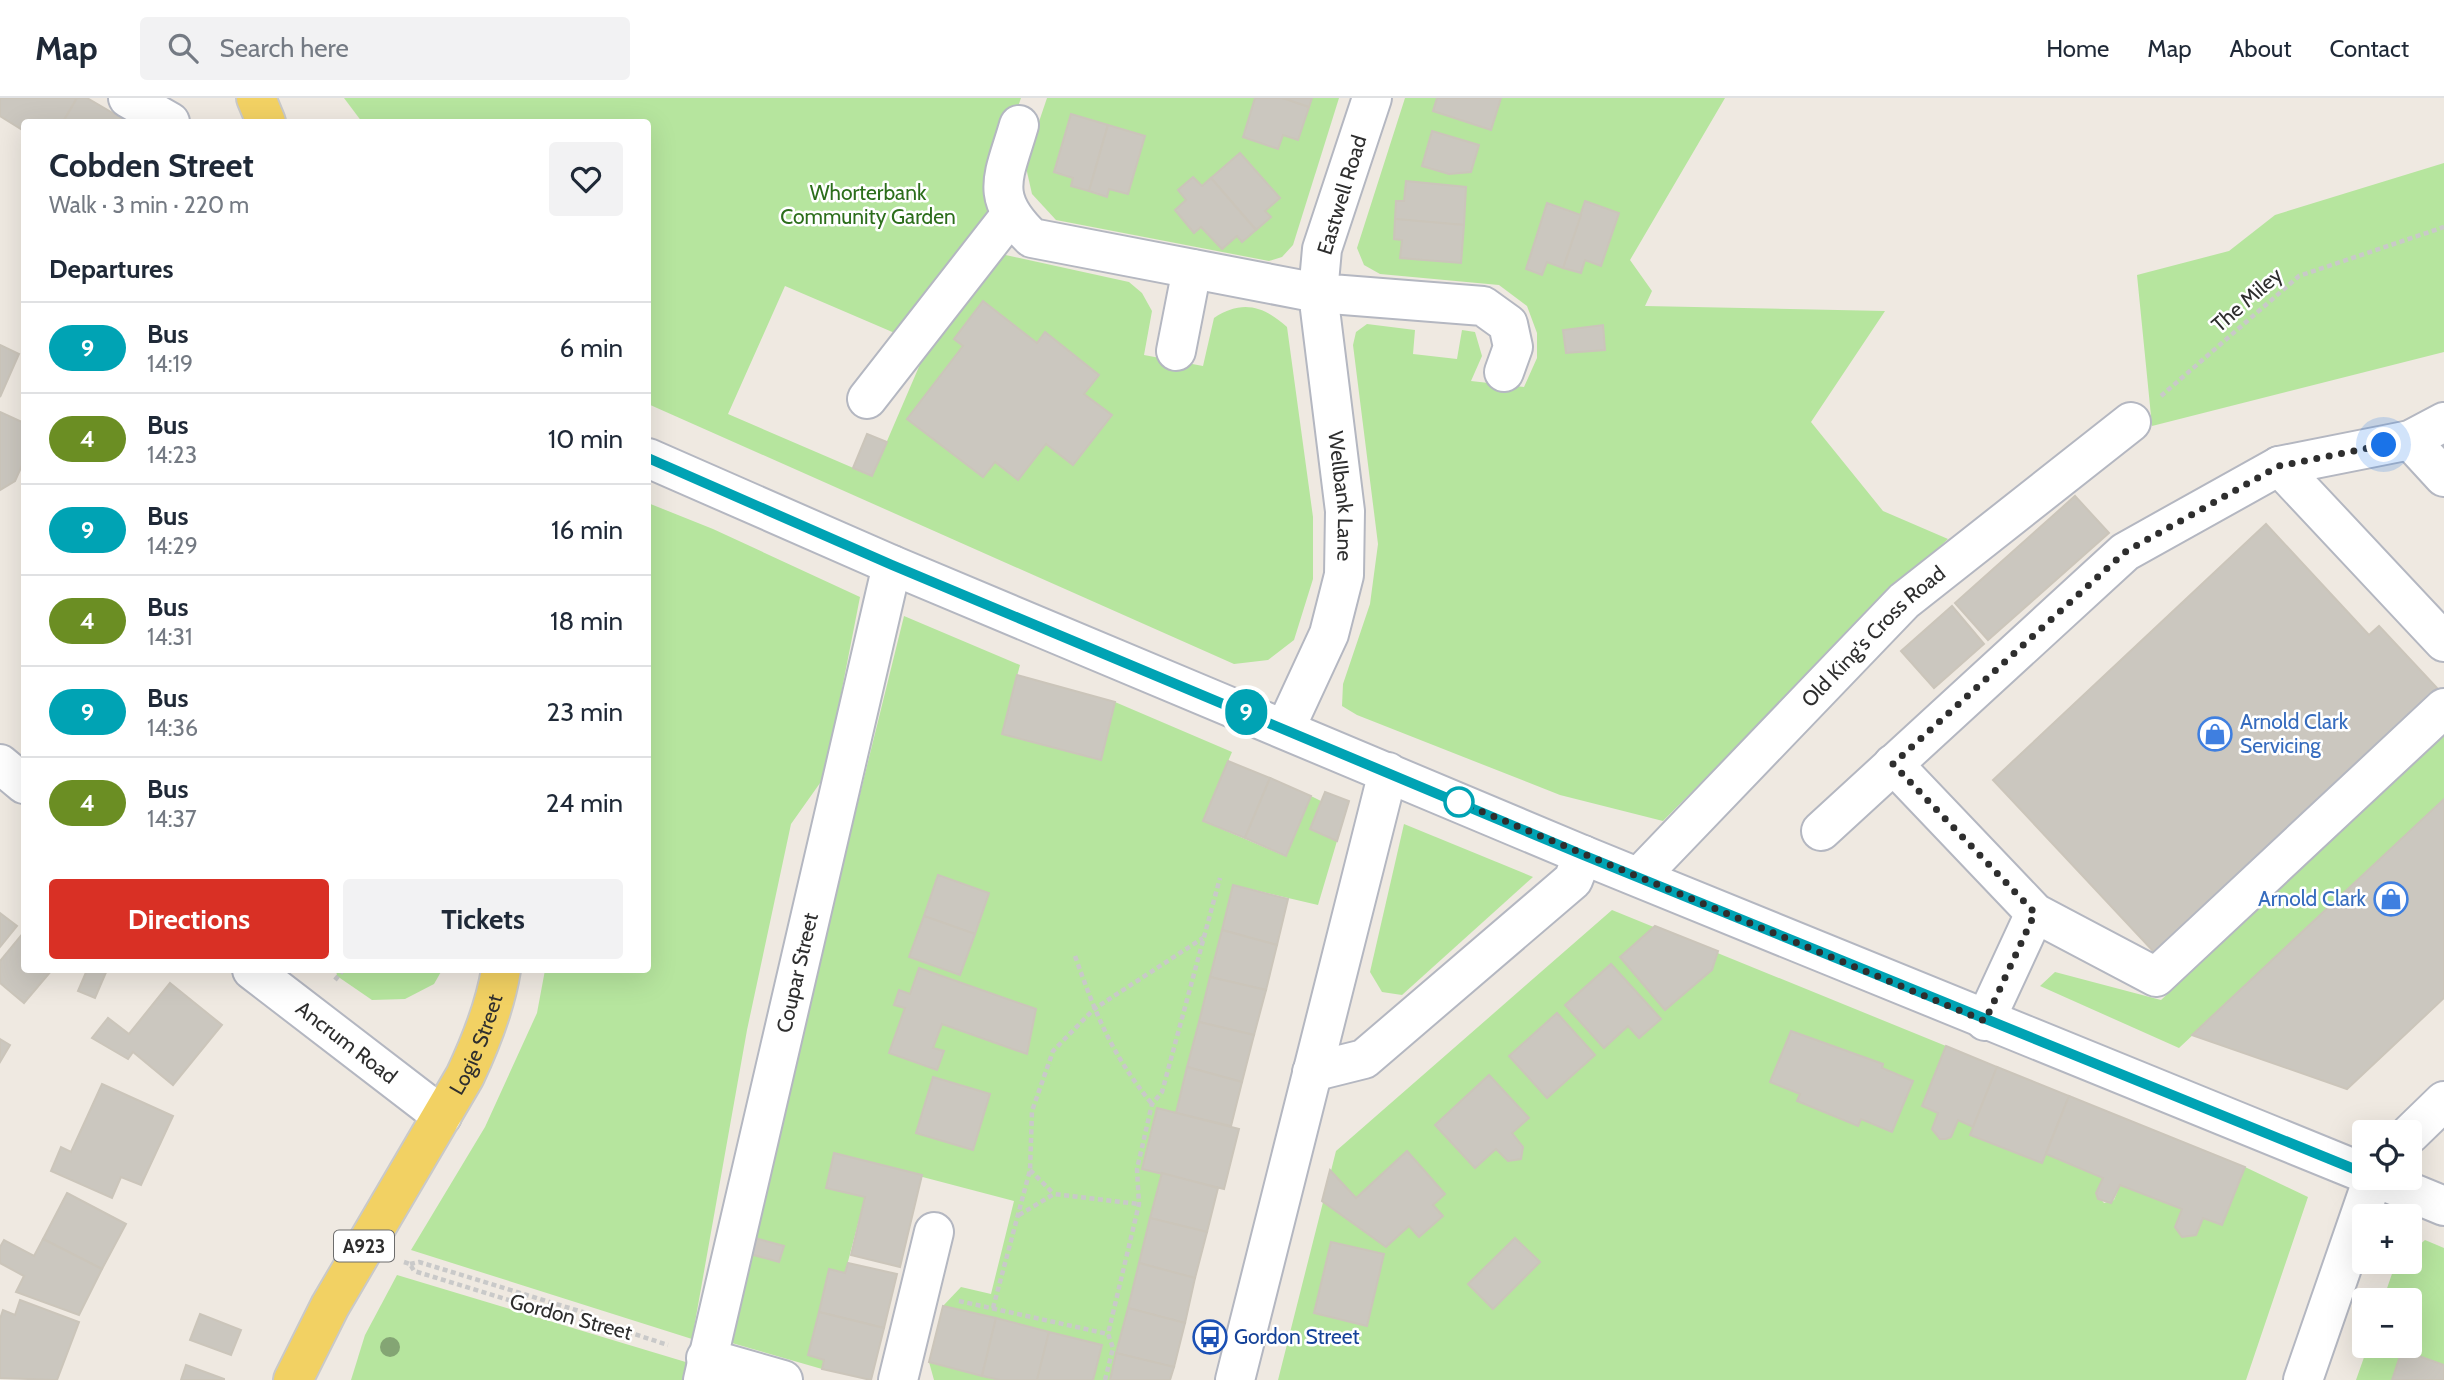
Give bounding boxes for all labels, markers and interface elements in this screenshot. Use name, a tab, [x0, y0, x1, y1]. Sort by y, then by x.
search box	[140, 17, 630, 80]
text: Map	[35, 28, 98, 68]
icon: search	[164, 29, 202, 67]
text: Search here	[220, 32, 349, 64]
text: Home	[2046, 34, 2109, 63]
text: Map	[2147, 34, 2192, 63]
text: About	[2230, 34, 2292, 63]
text: Contact	[2330, 34, 2409, 63]
street label: Eastwell Road	[1312, 132, 1372, 258]
button: heart	[549, 142, 623, 216]
text: Cobden Street	[49, 145, 254, 185]
park label: Whorterbank Community Garden	[780, 180, 956, 229]
text: Walk · 3 min · 220 m	[49, 191, 249, 219]
text: Departures	[49, 253, 173, 285]
street label: The Miley	[2206, 262, 2287, 337]
text: Bus	[147, 318, 188, 350]
text: 6 min	[560, 332, 623, 364]
text: 9	[81, 333, 94, 362]
text: 14:19	[147, 350, 193, 378]
text: Bus	[147, 409, 188, 441]
text: 10 min	[548, 423, 623, 455]
text: 4	[80, 424, 95, 453]
your location	[2366, 427, 2401, 462]
street label: Wellbank Lane	[1323, 430, 1358, 562]
text: 14:23	[147, 441, 197, 469]
text: Bus	[147, 500, 188, 532]
text: 16 min	[551, 514, 623, 546]
text: 9	[81, 515, 94, 544]
text: 14:29	[147, 532, 198, 560]
street label: Old King's Cross Road	[1796, 560, 1950, 712]
text: Bus	[147, 591, 188, 623]
text: 18 min	[550, 605, 623, 637]
text: 4	[80, 606, 95, 635]
text: 14:31	[147, 623, 193, 651]
text: Bus	[147, 682, 188, 714]
line badge: 9	[1223, 689, 1269, 735]
text: 23 min	[547, 696, 623, 728]
text: 9	[81, 697, 94, 726]
text: 9	[1239, 697, 1253, 726]
place label: Arnold Clark Servicing	[2240, 709, 2349, 758]
text: 14:36	[147, 714, 198, 742]
shop icon: Arnold Clark Servicing	[2196, 715, 2234, 753]
text: Bus	[147, 773, 188, 805]
text: 24 min	[546, 787, 623, 819]
unlabelled marker	[1444, 787, 1474, 817]
text: 4	[80, 788, 95, 817]
text: 14:37	[147, 805, 197, 833]
button: Directions	[49, 879, 329, 959]
button: Tickets	[343, 879, 623, 959]
shop icon: Arnold Clark	[2372, 880, 2410, 918]
place label: Arnold Clark	[2258, 886, 2367, 911]
street label: Coupar Street	[771, 910, 823, 1035]
street label: Logie Street	[444, 991, 507, 1099]
street label: Ancrum Road	[291, 995, 402, 1089]
map controls	[2352, 1120, 2422, 1358]
button: locate	[2352, 1120, 2422, 1190]
button: +	[2352, 1204, 2422, 1274]
road number: A923	[334, 1230, 394, 1262]
street label: Gordon Street	[507, 1288, 635, 1345]
button: −	[2352, 1288, 2422, 1358]
bus stop icon: Gordon Street	[1191, 1318, 1229, 1356]
place label: Gordon Street	[1234, 1324, 1360, 1349]

